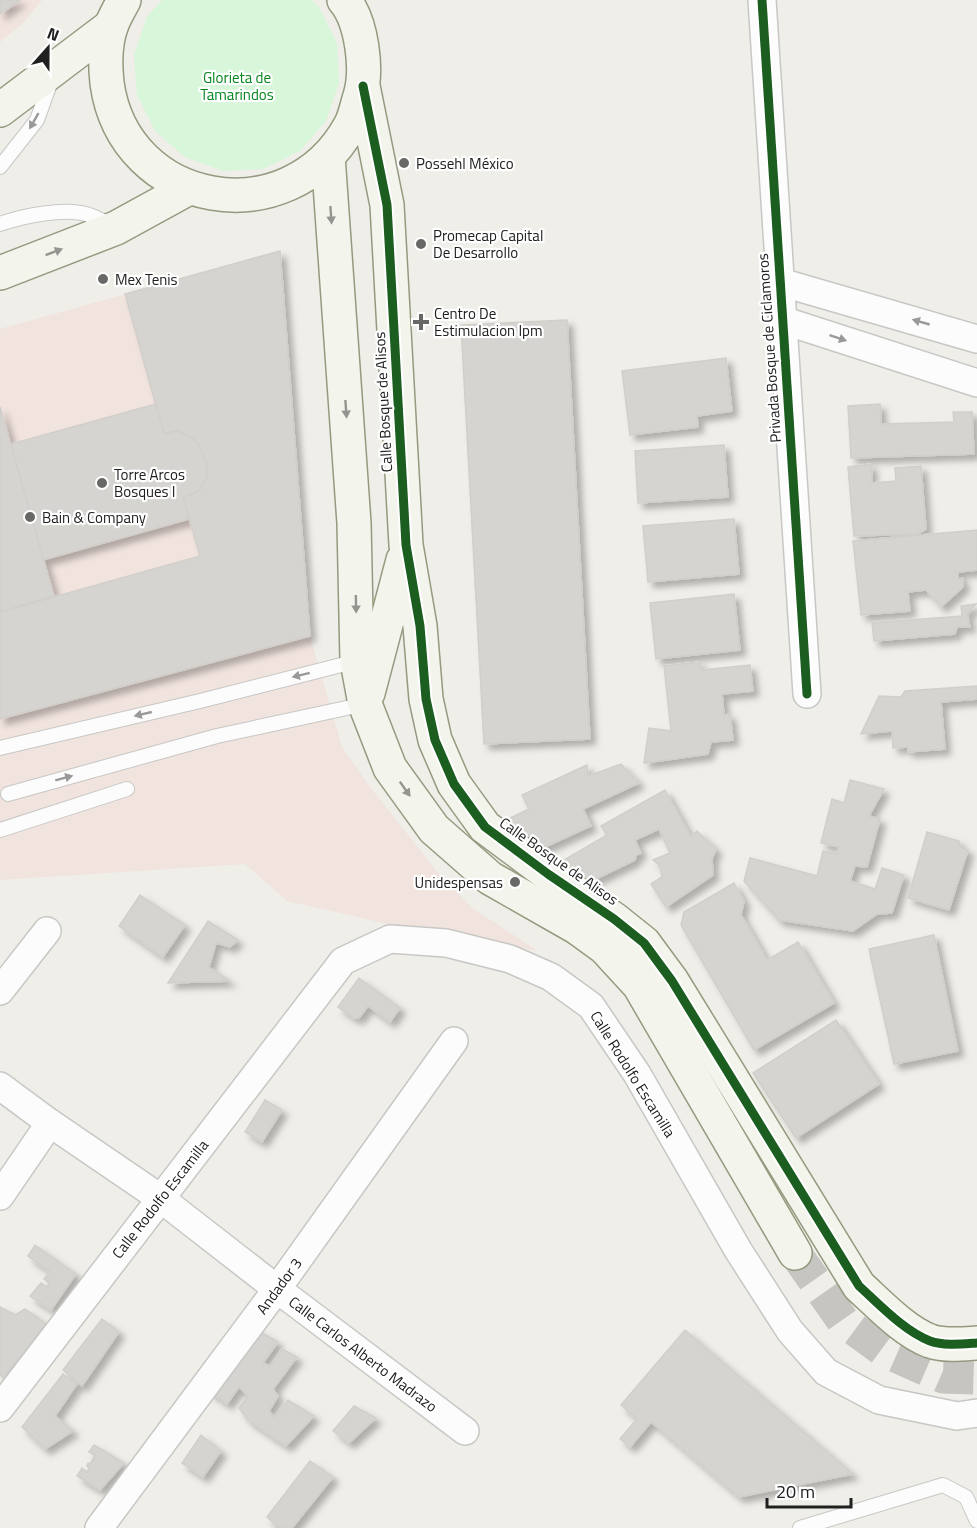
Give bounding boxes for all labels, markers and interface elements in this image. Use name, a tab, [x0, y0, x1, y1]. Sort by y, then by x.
north arrow	[18, 18, 78, 78]
text: N	[44, 21, 63, 47]
park label: Glorieta de Tamarindos	[200, 66, 274, 106]
one-way arrow	[29, 113, 40, 129]
place label: Possehl México	[416, 152, 514, 175]
marker: Possehl México	[397, 156, 411, 170]
one-way arrow	[327, 205, 336, 224]
place label: Promecap Capital De Desarrollo	[433, 224, 543, 264]
marker: Promecap Capital De Desarrollo	[414, 237, 428, 251]
one-way arrow	[46, 246, 64, 256]
street label: Privada Bosque de Ciclamoros	[751, 253, 787, 443]
place label: Mex Tenis	[115, 268, 178, 291]
marker: Mex Tenis	[96, 272, 110, 286]
place label: Centro De Estimulacion Ipm	[434, 302, 543, 342]
marker: Centro De Estimulacion Ipm	[412, 313, 430, 331]
one-way arrow	[912, 317, 930, 326]
street label: Calle Bosque de Alisos	[368, 331, 398, 473]
one-way arrow	[829, 334, 847, 343]
one-way arrow	[341, 400, 350, 419]
place label: Torre Arcos Bosques I	[114, 463, 185, 503]
marker: Torre Arcos Bosques I	[95, 476, 109, 490]
place label: Bain & Company	[42, 506, 146, 529]
marker: Bain & Company	[23, 510, 37, 524]
one-way arrow	[351, 595, 361, 614]
one-way arrow	[291, 671, 309, 680]
one-way arrow	[133, 710, 152, 719]
one-way arrow	[55, 773, 73, 782]
one-way arrow	[399, 780, 411, 796]
street label: Calle Bosque de Alisos	[495, 811, 623, 911]
place label: Unidespensas	[415, 871, 503, 894]
marker: Unidespensas	[508, 875, 522, 889]
street label: Calle Rodolfo Escamilla	[585, 1006, 682, 1142]
street label: Calle Rodolfo Escamilla	[106, 1134, 214, 1263]
street label: Andador 3	[251, 1253, 307, 1319]
street label: Calle Carlos Alberto Madrazo	[284, 1290, 442, 1418]
scale bar	[767, 1471, 851, 1509]
text: 20 m	[776, 1478, 815, 1505]

